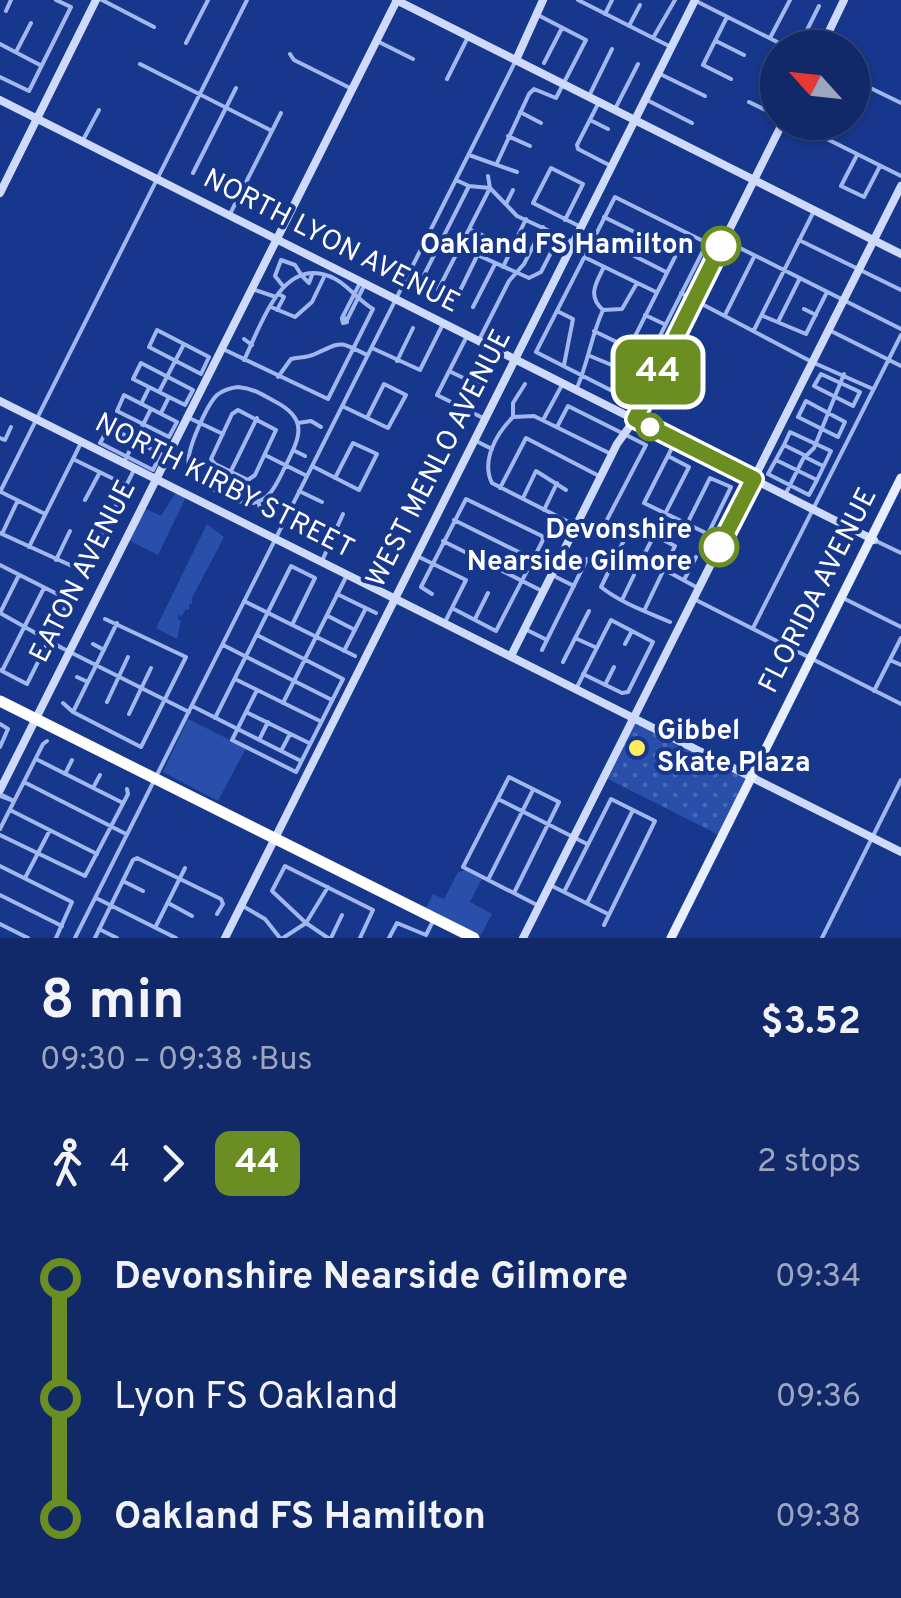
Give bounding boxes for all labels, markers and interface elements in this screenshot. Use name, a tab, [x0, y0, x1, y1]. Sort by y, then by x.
north arrow	[760, 30, 870, 140]
map controls	[760, 30, 870, 140]
street label: NORTH LYON AVENUE	[197, 162, 465, 322]
marker: Oakland FS Hamilton	[702, 227, 740, 265]
place label: Oakland FS Hamilton	[420, 228, 694, 264]
street label: WEST MENLO AVENUE	[359, 324, 521, 594]
line badge: 44	[613, 340, 703, 404]
text: 44	[636, 350, 680, 394]
street label: NORTH KIRBY STREET	[88, 406, 360, 568]
unlabelled marker	[637, 414, 663, 440]
street label: EATON AVENUE	[23, 475, 145, 669]
street label: FLORIDA AVENUE	[752, 482, 886, 700]
place label: Devonshire Nearside Gilmore	[467, 513, 692, 581]
marker: Devonshire Nearside Gilmore	[700, 528, 738, 566]
place label: Gibbel Skate Plaza	[657, 714, 810, 782]
marker: Gibbel Skate Plaza	[626, 737, 648, 759]
text: 8 min	[40, 968, 185, 1038]
text: $3.52	[760, 999, 861, 1048]
text: 09:30 – 09:38 · Bus	[40, 1041, 312, 1081]
icon: walk	[40, 1136, 95, 1191]
icon: forward	[145, 1136, 200, 1191]
text: 44	[235, 1141, 280, 1185]
text: 4	[110, 1143, 130, 1183]
text: 2 stops	[757, 1143, 861, 1183]
text: Devonshire Nearside Gilmore	[114, 1254, 628, 1303]
text: 09:34	[775, 1258, 861, 1298]
text: Lyon FS Oakland	[114, 1374, 398, 1423]
text: 09:36	[776, 1378, 861, 1418]
text: Oakland FS Hamilton	[114, 1494, 486, 1543]
text: 09:38	[775, 1498, 861, 1538]

